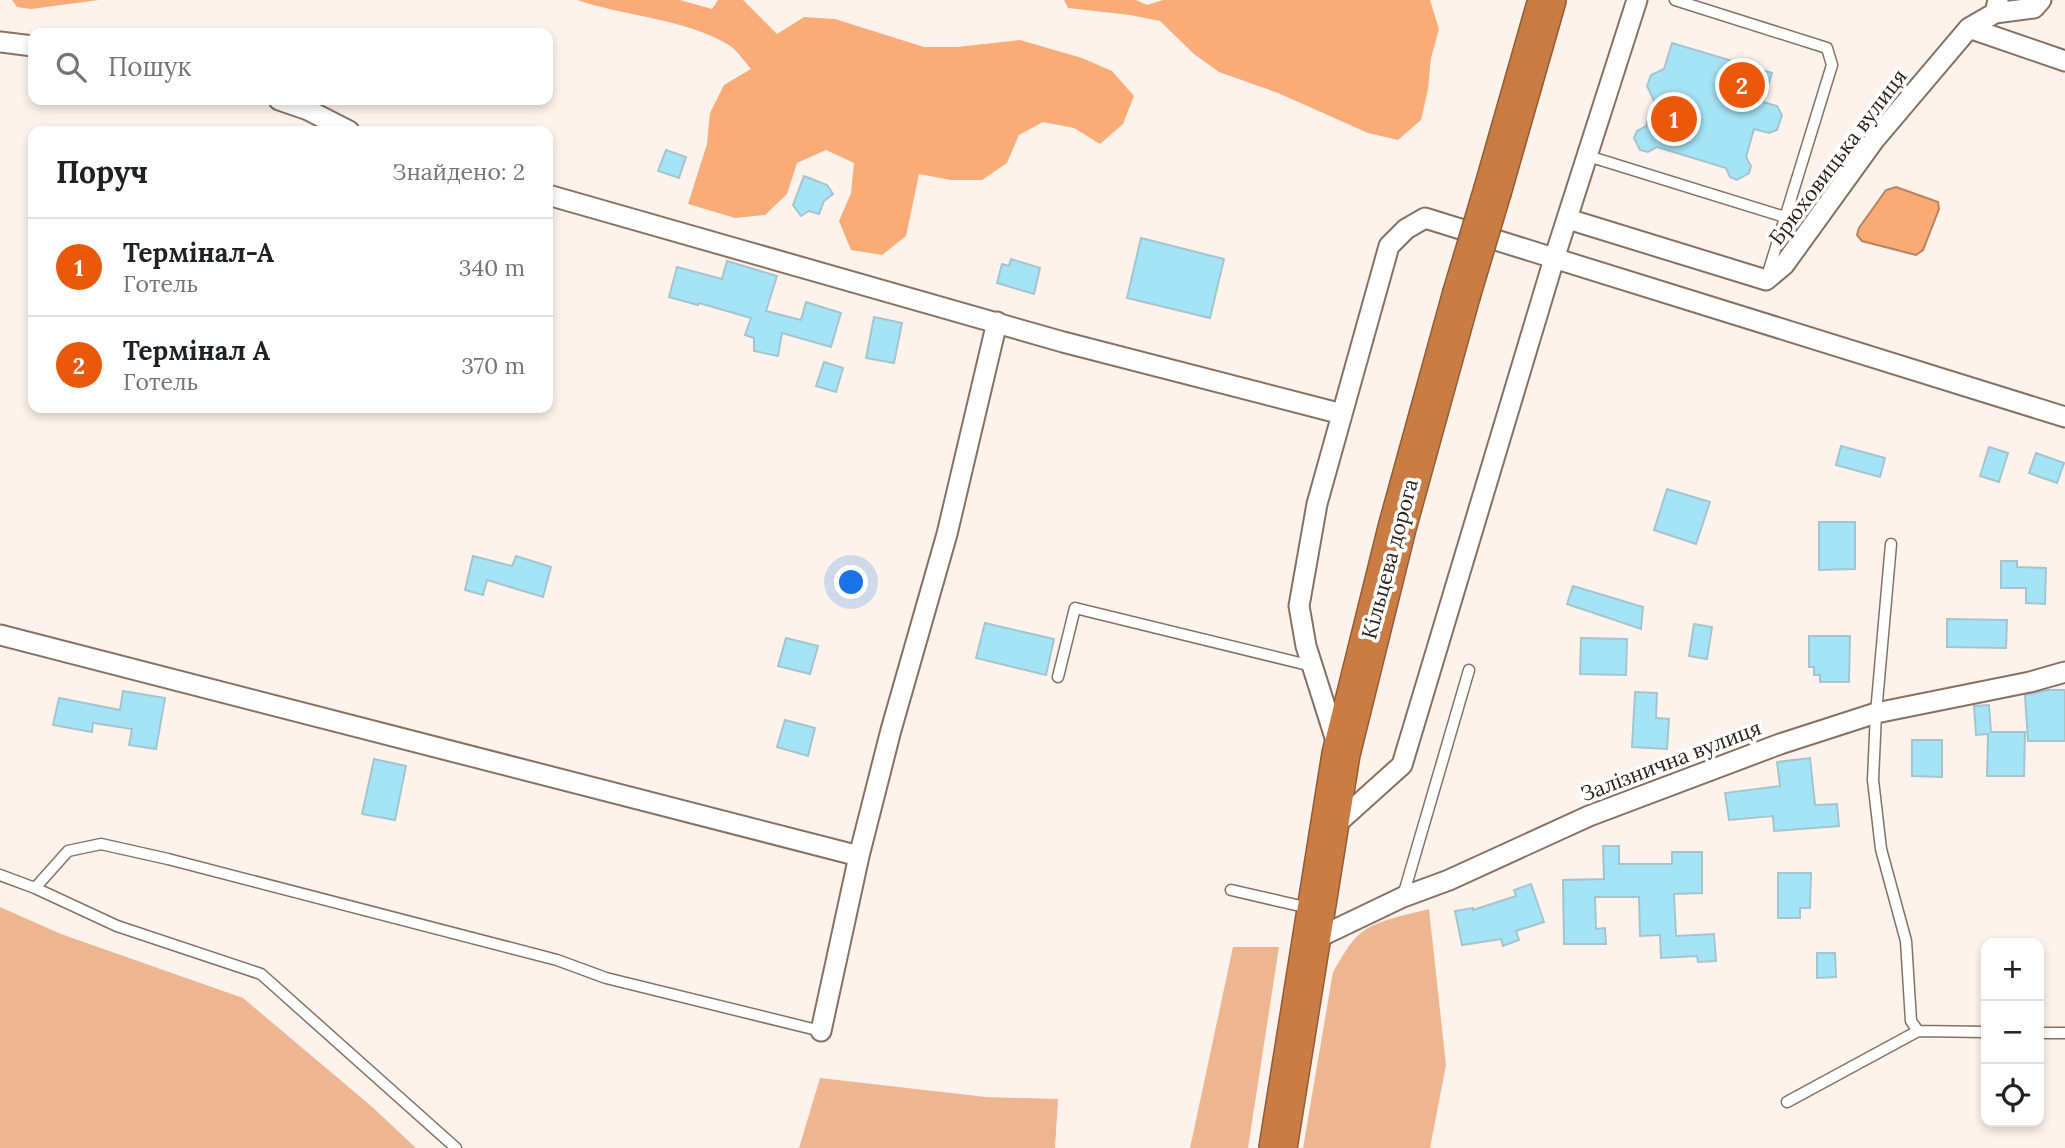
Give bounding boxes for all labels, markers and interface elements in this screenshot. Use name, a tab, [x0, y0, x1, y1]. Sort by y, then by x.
search box	[28, 28, 553, 105]
icon: search	[52, 48, 90, 86]
text: Пошук	[108, 50, 192, 83]
pin: 2	[1719, 59, 1765, 111]
street label: Брюховицька вулиця	[1763, 63, 1913, 250]
pin: 1	[1651, 93, 1697, 145]
text: Поруч	[56, 153, 148, 191]
text: Знайдено: 2	[392, 157, 525, 186]
text: Термінал-А	[123, 236, 274, 269]
text: 1	[74, 253, 84, 282]
text: 340 m	[459, 253, 525, 282]
text: Готель	[123, 269, 198, 298]
text: Термінал А	[123, 334, 270, 367]
text: 2	[73, 351, 85, 380]
text: 370 m	[461, 351, 525, 380]
text: Готель	[123, 367, 198, 396]
street label: Кільцева дорога	[1355, 476, 1424, 642]
your location	[834, 565, 868, 599]
street label: Залізнична вулиця	[1577, 714, 1765, 807]
map controls	[1981, 938, 2044, 1127]
button: +	[1981, 938, 2044, 1001]
button: −	[1981, 1001, 2044, 1064]
button: locate	[1981, 1064, 2044, 1127]

